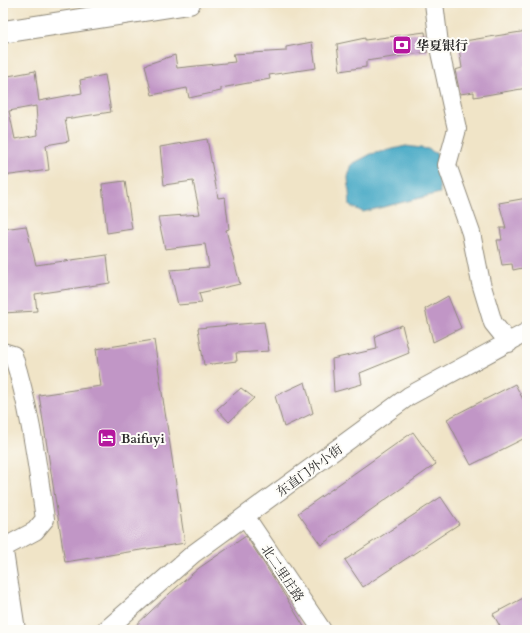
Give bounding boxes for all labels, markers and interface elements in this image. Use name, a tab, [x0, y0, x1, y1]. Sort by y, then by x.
bank icon: 华夏银行	[391, 34, 413, 56]
place label: 华夏银行	[416, 37, 468, 55]
hotel icon: Baifuyi	[96, 427, 118, 449]
place label: Baifuyi	[121, 430, 165, 448]
street label: 东直门外小街	[273, 441, 346, 501]
street label: 北二里庄路	[257, 542, 308, 606]

